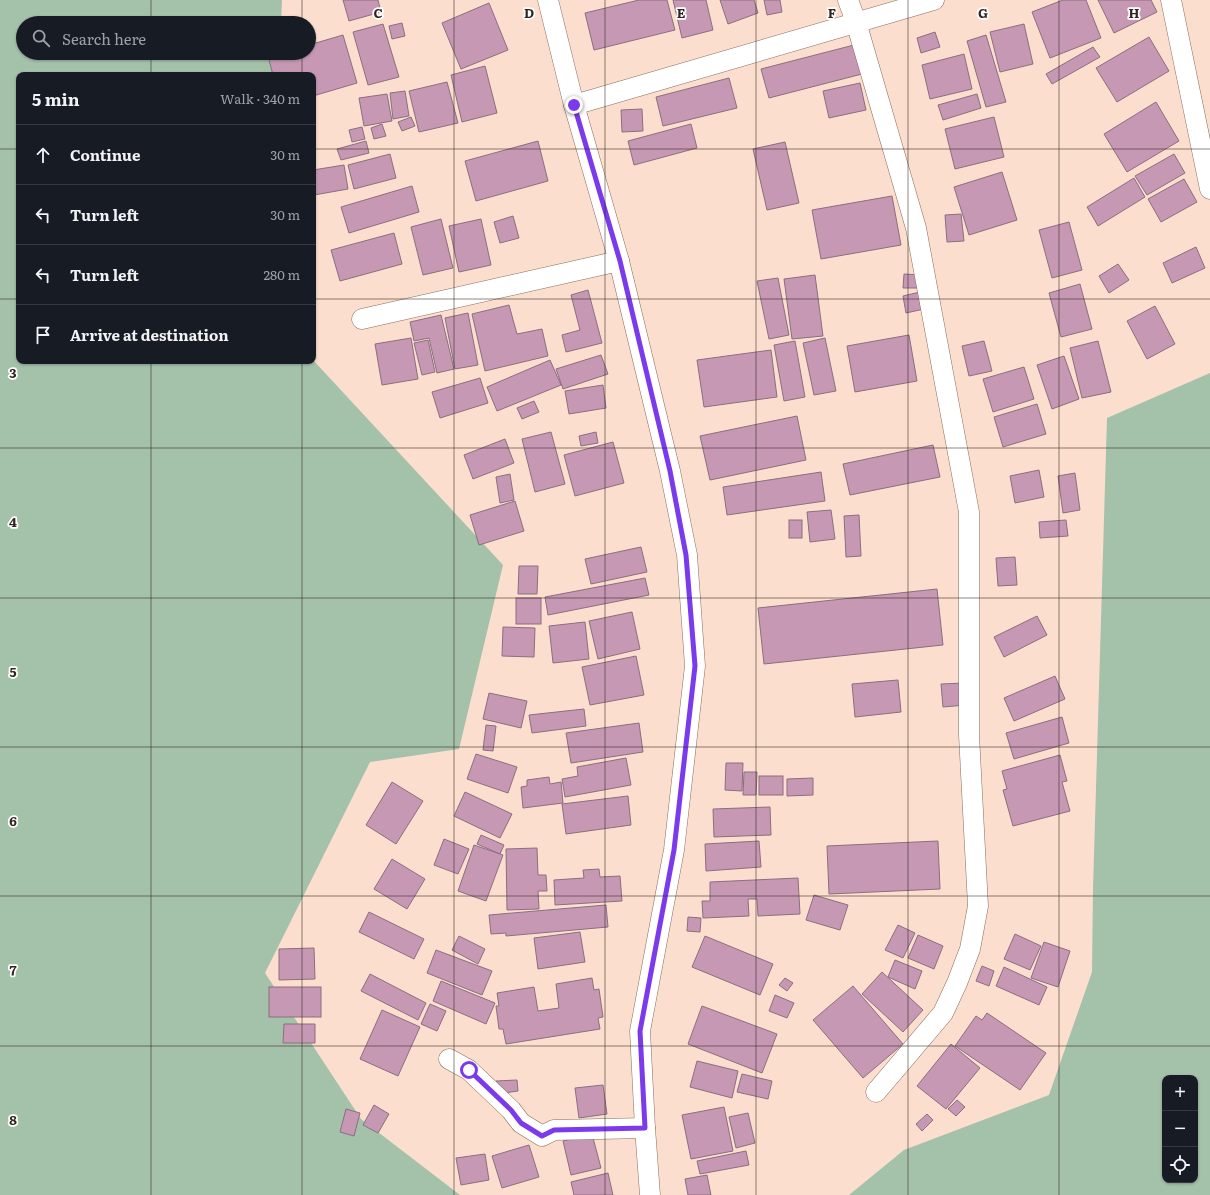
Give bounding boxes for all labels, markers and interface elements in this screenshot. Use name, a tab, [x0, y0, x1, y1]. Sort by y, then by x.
text: C	[373, 3, 383, 22]
text: D	[524, 3, 534, 22]
text: E	[677, 3, 686, 22]
text: F	[828, 3, 836, 22]
text: G	[978, 3, 988, 22]
text: H	[1129, 3, 1140, 22]
search box	[16, 16, 316, 60]
icon: search	[30, 27, 52, 49]
text: Search here	[62, 27, 146, 50]
text: 5 min	[32, 86, 80, 111]
text: Walk · 340 m	[220, 89, 300, 108]
route end	[565, 96, 583, 114]
text: Continue	[70, 143, 140, 166]
icon: ahead	[32, 144, 54, 166]
text: 30 m	[270, 145, 300, 164]
text: Turn left	[70, 203, 139, 226]
icon: left	[32, 204, 54, 226]
text: 30 m	[270, 205, 300, 224]
text: Turn left	[70, 263, 139, 286]
icon: left	[32, 264, 54, 286]
text: 280 m	[264, 265, 300, 284]
text: Arrive at destination	[70, 323, 229, 346]
icon: arrive	[32, 324, 54, 346]
text: 3	[9, 363, 17, 382]
text: 4	[9, 512, 17, 531]
text: 5	[9, 662, 17, 681]
text: 6	[9, 811, 17, 830]
text: 7	[9, 960, 17, 979]
route start	[460, 1061, 478, 1079]
map controls	[1162, 1075, 1198, 1183]
button: +	[1162, 1075, 1198, 1111]
text: 8	[9, 1110, 17, 1129]
button: −	[1162, 1111, 1198, 1147]
button: locate	[1162, 1147, 1198, 1183]

